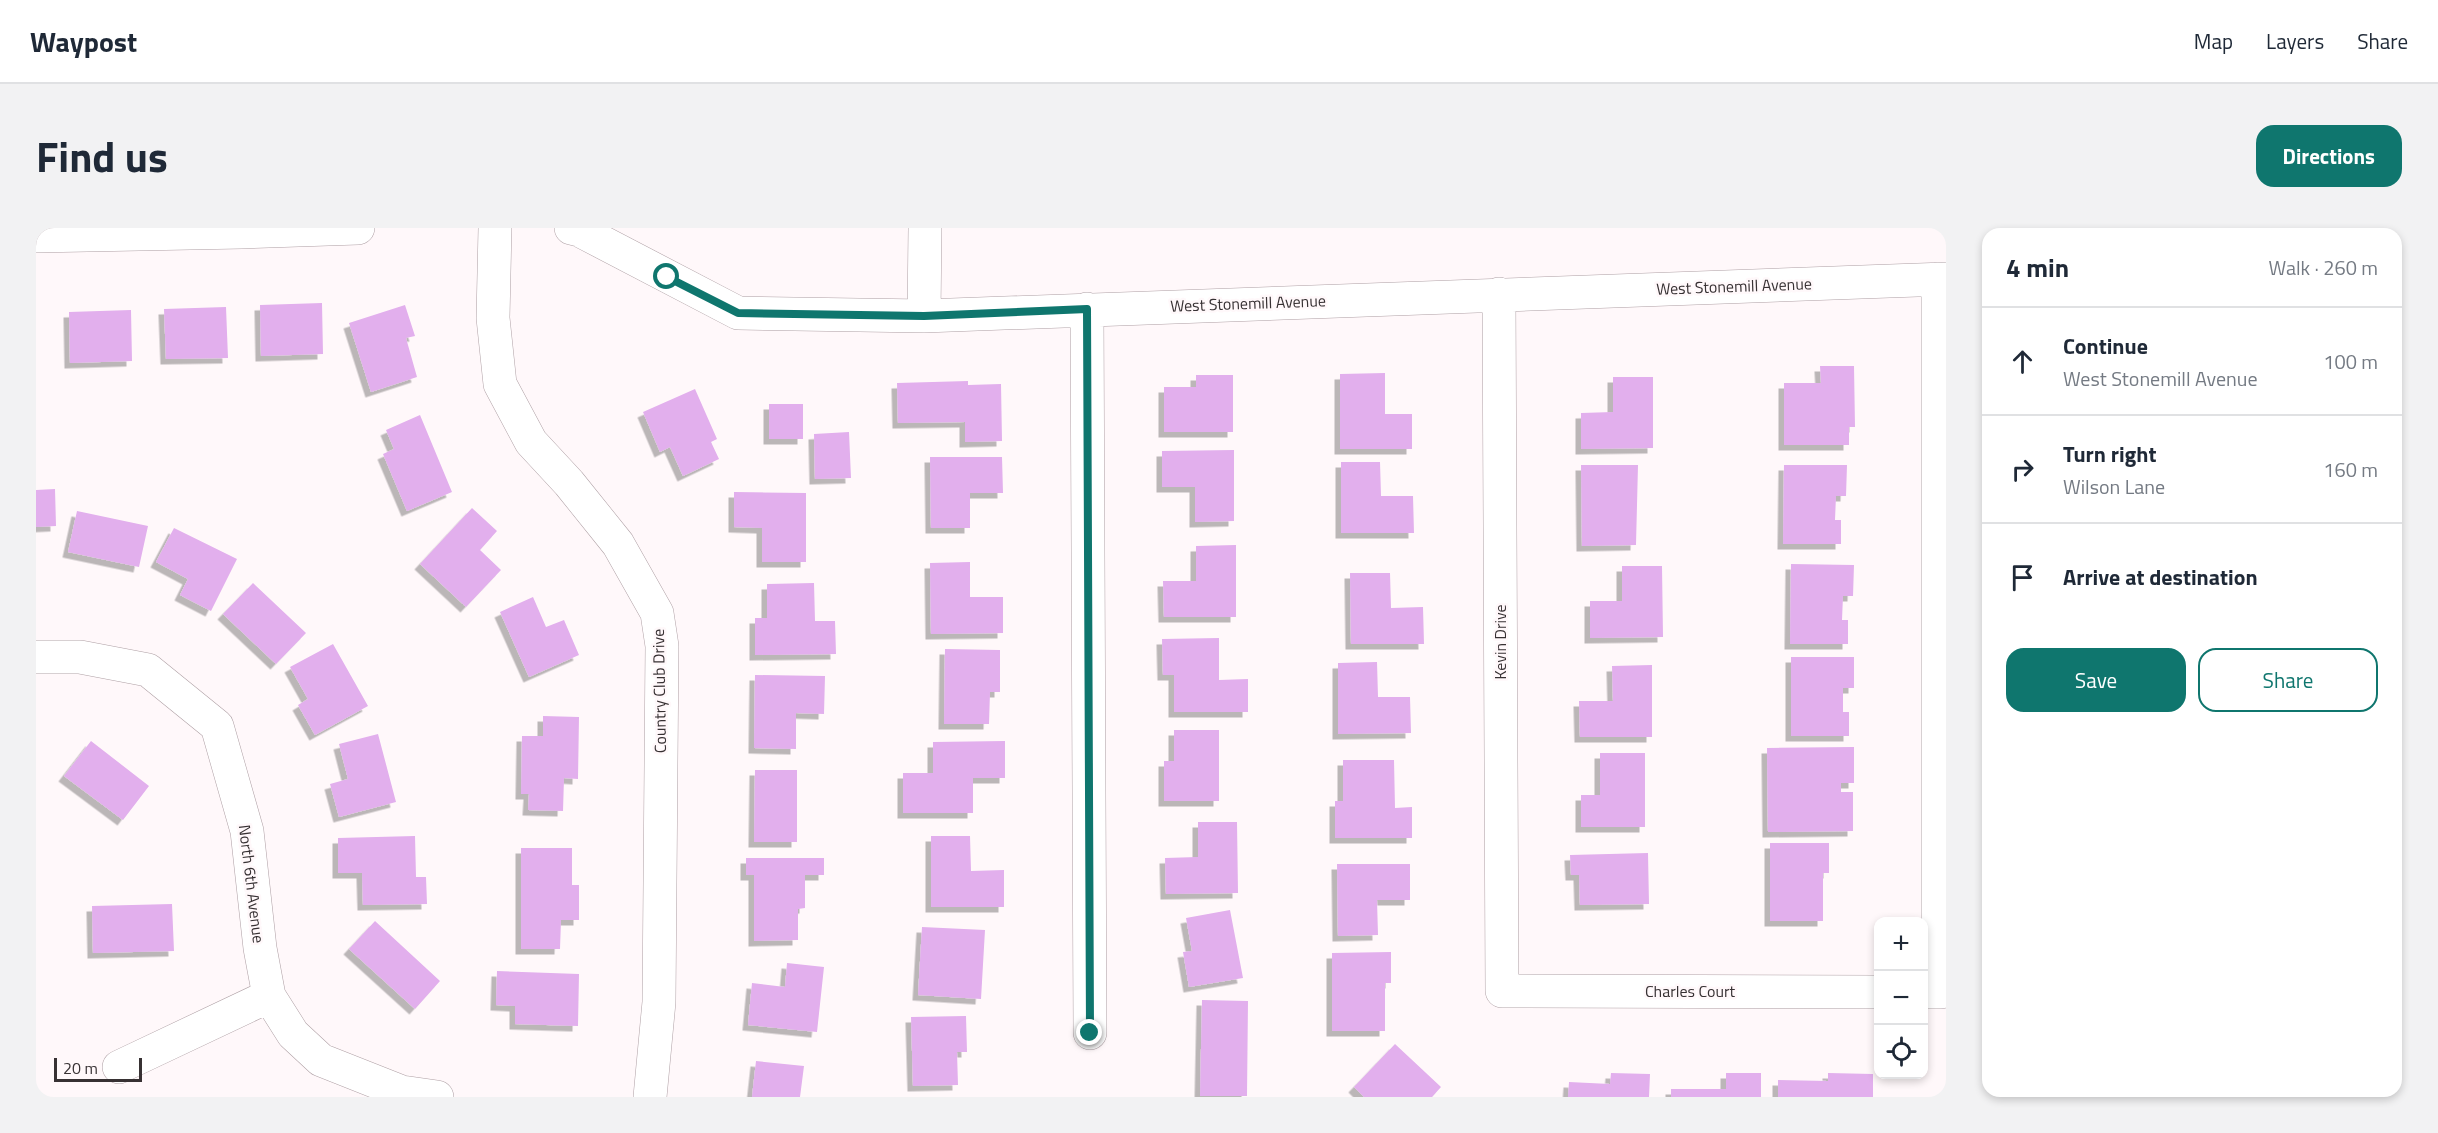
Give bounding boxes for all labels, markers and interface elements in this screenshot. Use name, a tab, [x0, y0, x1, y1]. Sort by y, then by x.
text: Waypost	[30, 20, 137, 63]
text: Map	[2194, 25, 2233, 57]
text: Layers	[2266, 25, 2324, 57]
text: Share	[2357, 25, 2408, 57]
text: Find us	[36, 124, 168, 188]
button: Directions	[2256, 125, 2402, 187]
text: 4 min	[2006, 248, 2069, 287]
text: Walk · 260 m	[2269, 252, 2378, 283]
route start	[653, 263, 679, 289]
street label: West Stonemill Avenue	[1656, 271, 1812, 301]
street label: West Stonemill Avenue	[1170, 288, 1326, 318]
text: Continue	[2063, 329, 2148, 363]
icon: ahead	[2006, 345, 2039, 378]
text: 100 m	[2323, 346, 2378, 377]
text: West Stonemill Avenue	[2063, 363, 2258, 394]
text: Turn right	[2063, 437, 2157, 471]
icon: right	[2006, 453, 2039, 486]
text: 160 m	[2323, 454, 2378, 485]
text: Wilson Lane	[2063, 471, 2165, 502]
text: Arrive at destination	[2063, 560, 2258, 594]
icon: arrive	[2006, 561, 2039, 594]
street label: Kevin Drive	[1488, 604, 1512, 680]
street label: Country Club Drive	[646, 629, 672, 753]
button: Save	[2006, 648, 2186, 712]
button: Share	[2198, 648, 2378, 712]
street label: North 6th Avenue	[233, 823, 271, 945]
map controls	[1874, 917, 1928, 1079]
button: +	[1874, 917, 1928, 971]
button: −	[1874, 971, 1928, 1025]
street label: Charles Court	[1645, 979, 1735, 1003]
route end	[1076, 1019, 1102, 1045]
button: locate	[1874, 1025, 1928, 1079]
scale bar	[54, 1055, 142, 1082]
text: 20 m	[63, 1056, 98, 1080]

